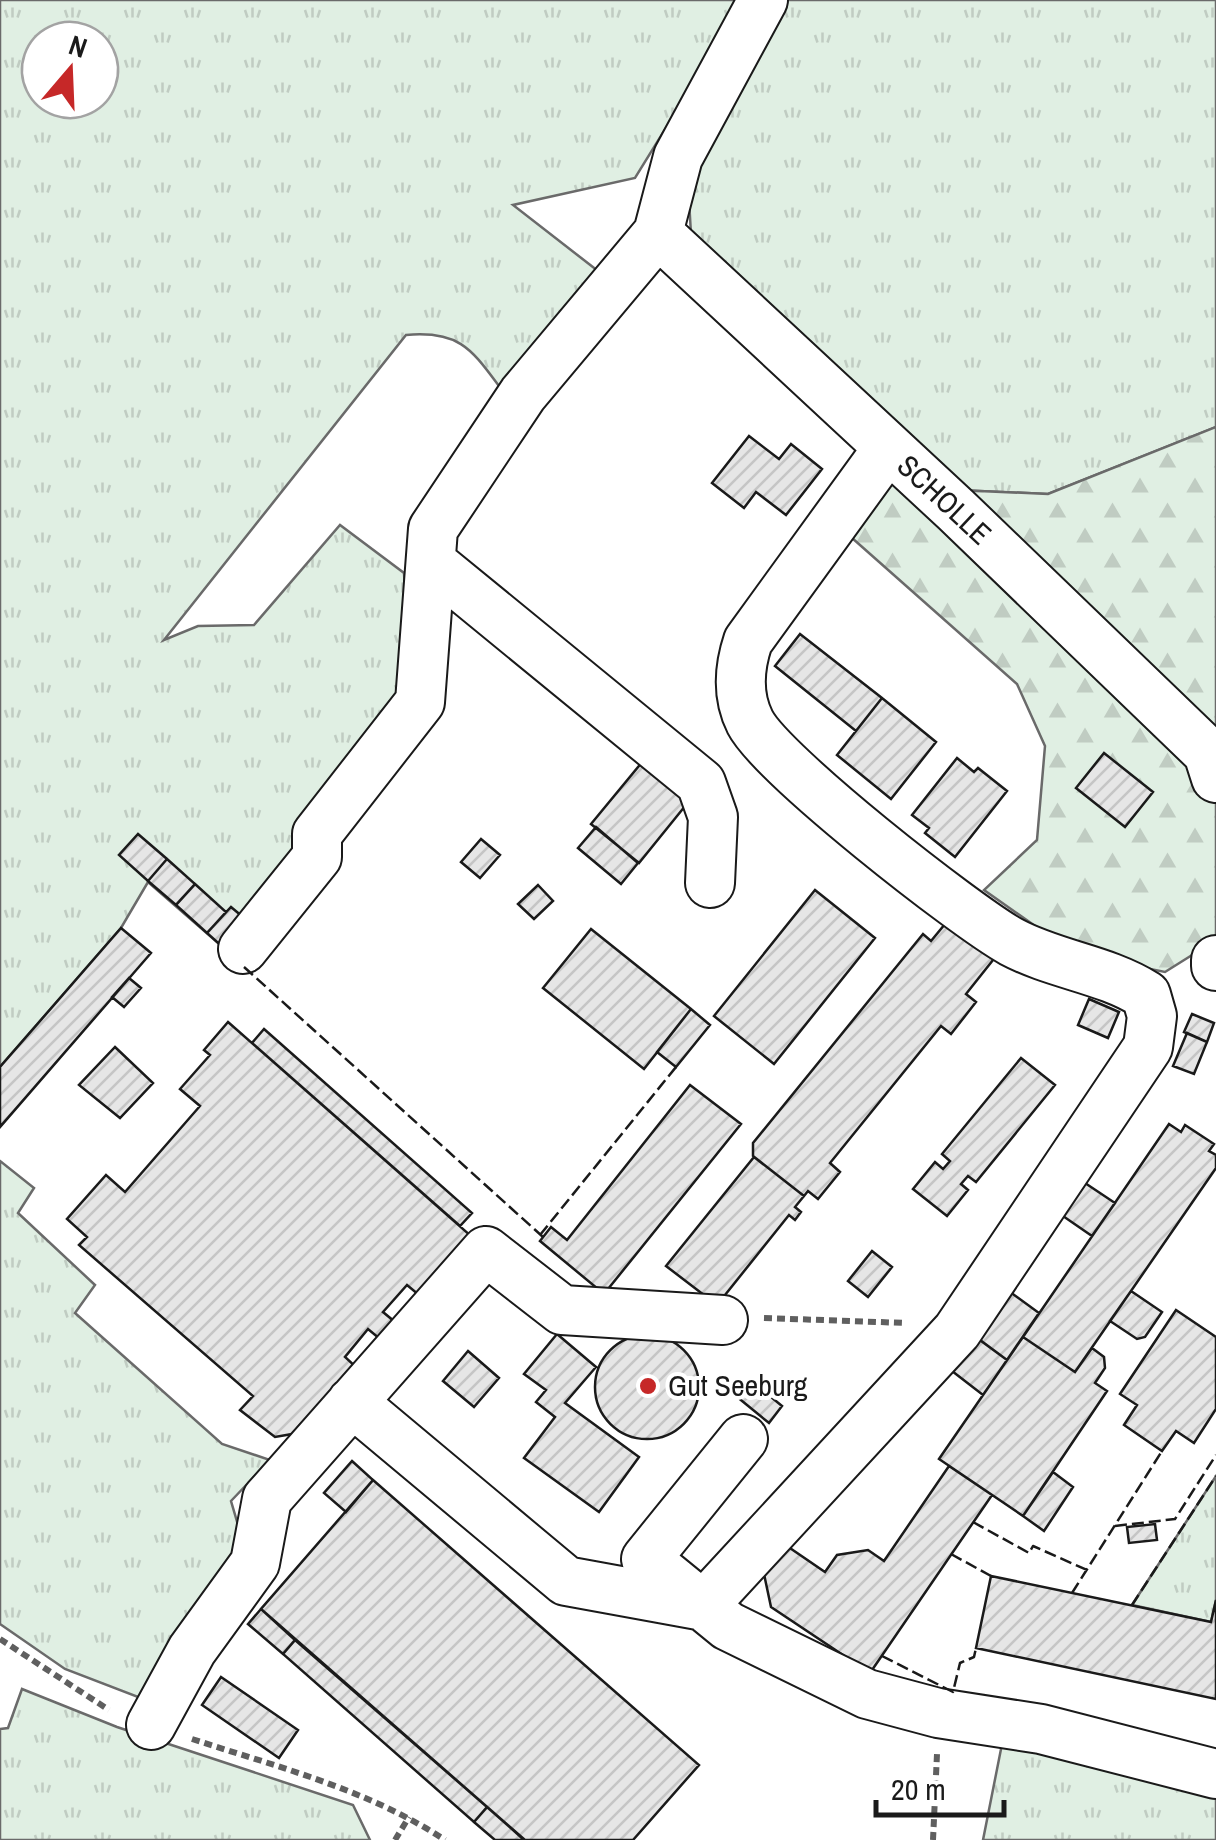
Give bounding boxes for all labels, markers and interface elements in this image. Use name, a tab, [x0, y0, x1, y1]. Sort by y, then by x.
north arrow	[20, 20, 120, 120]
text: N	[64, 26, 92, 67]
street label: SCHOLLE	[889, 445, 1000, 553]
place label: Gut Seeburg	[668, 1365, 808, 1405]
marker: Gut Seeburg	[637, 1375, 659, 1397]
scale bar	[876, 1755, 1004, 1817]
text: 20 m	[891, 1769, 946, 1809]

